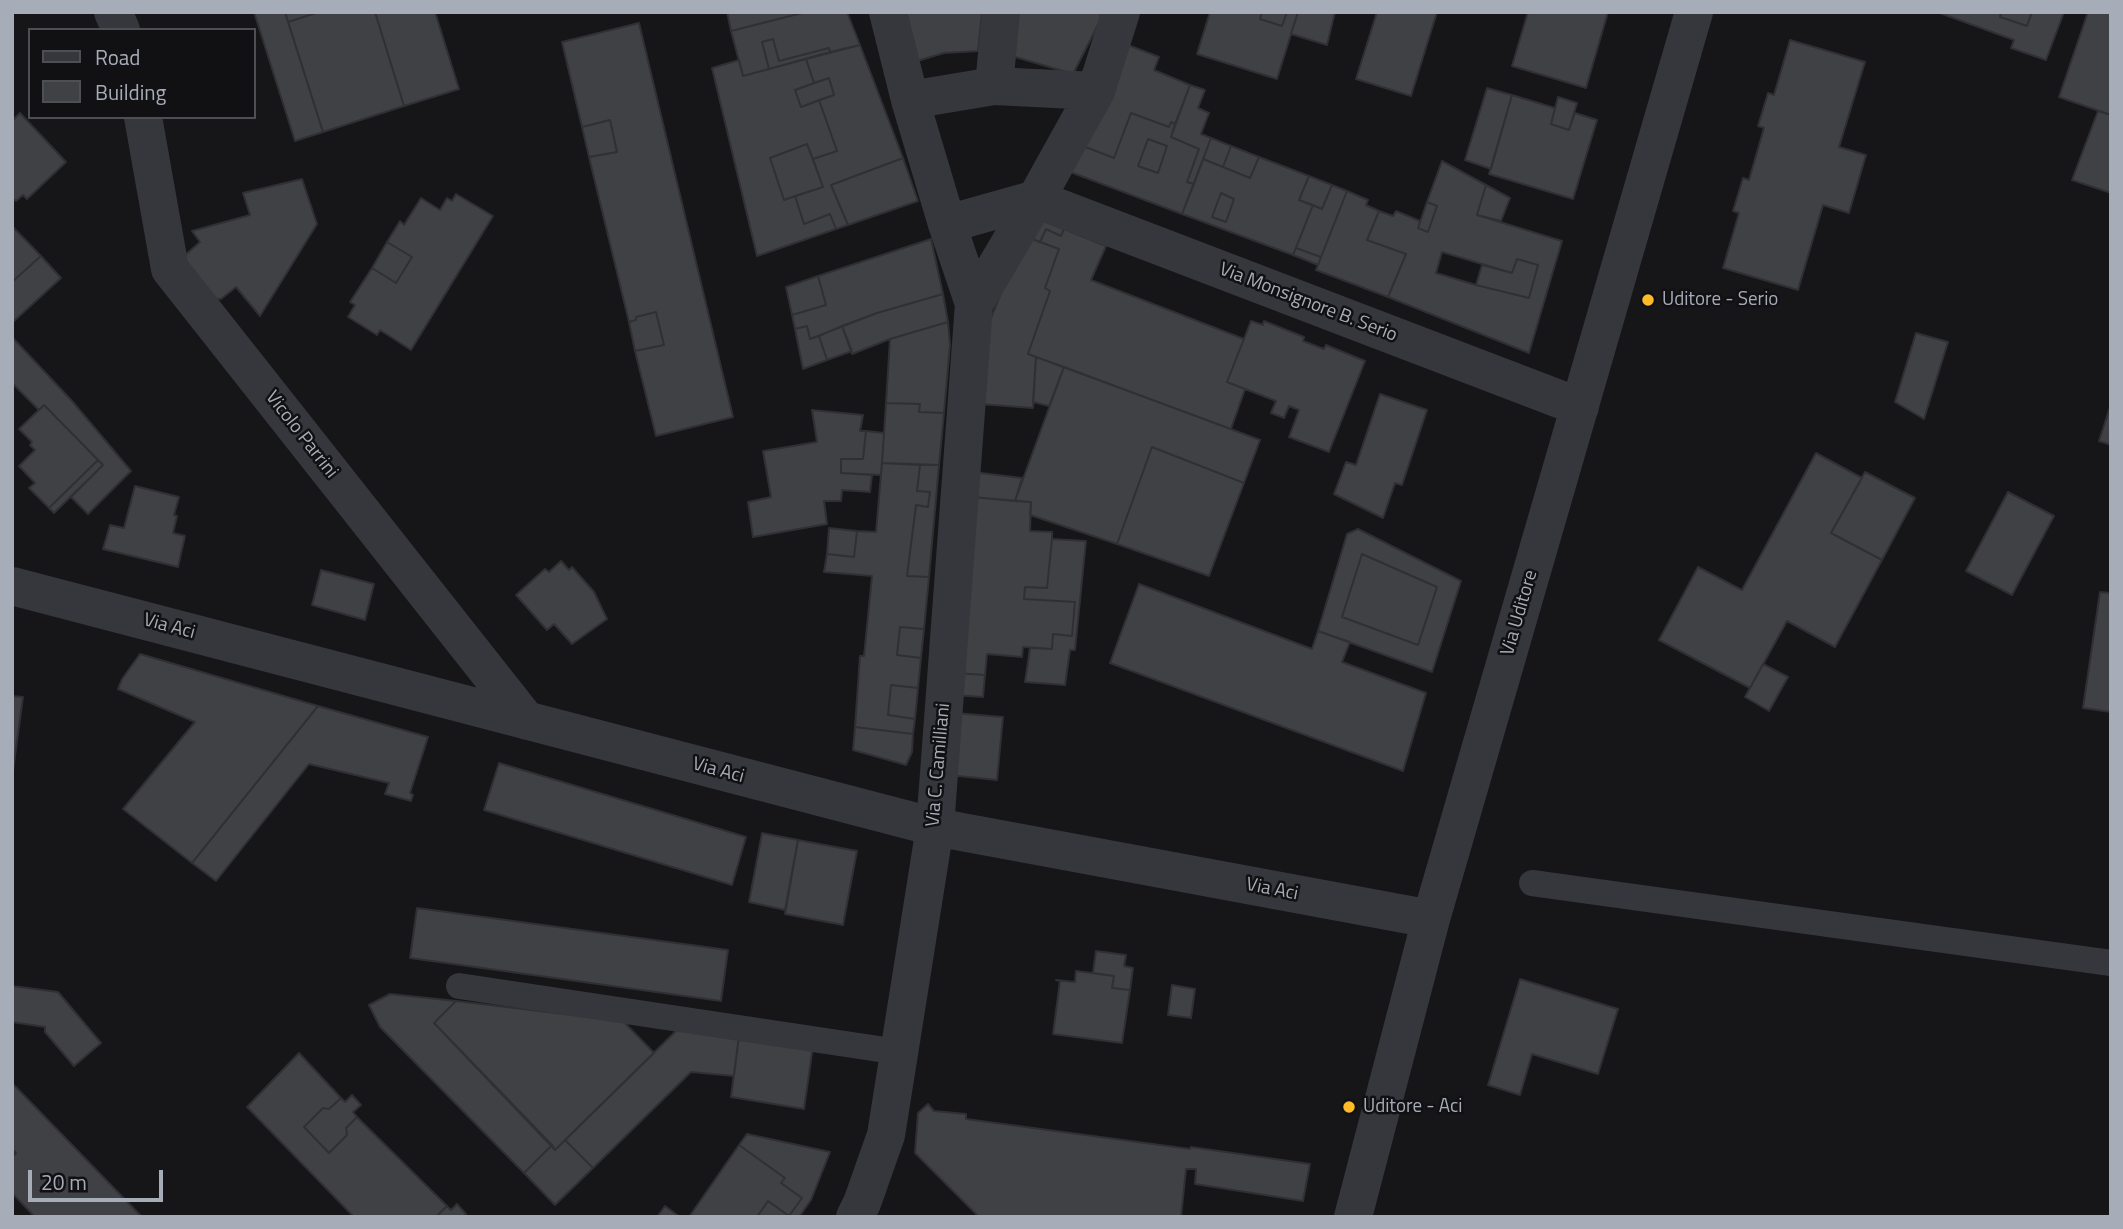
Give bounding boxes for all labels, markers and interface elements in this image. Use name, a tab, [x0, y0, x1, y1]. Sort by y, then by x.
legend	[28, 28, 256, 119]
text: Road	[95, 41, 140, 73]
text: Building	[95, 76, 166, 108]
street label: Via Monsignore B. Serio	[1216, 259, 1400, 347]
place label: Uditore - Serio	[1662, 289, 1778, 311]
marker: Uditore - Serio	[1640, 292, 1656, 308]
street label: Vicolo Parrini	[260, 387, 342, 483]
street label: Via Uditore	[1497, 568, 1543, 658]
street label: Via Aci	[141, 609, 197, 645]
street label: Via C. Camilliani	[922, 702, 956, 828]
street label: Via Aci	[690, 753, 746, 789]
street label: Via Aci	[1244, 874, 1300, 906]
place label: Uditore - Aci	[1363, 1096, 1462, 1118]
marker: Uditore - Aci	[1341, 1099, 1357, 1115]
scale bar	[32, 1156, 166, 1200]
text: 20 m	[41, 1166, 87, 1198]

